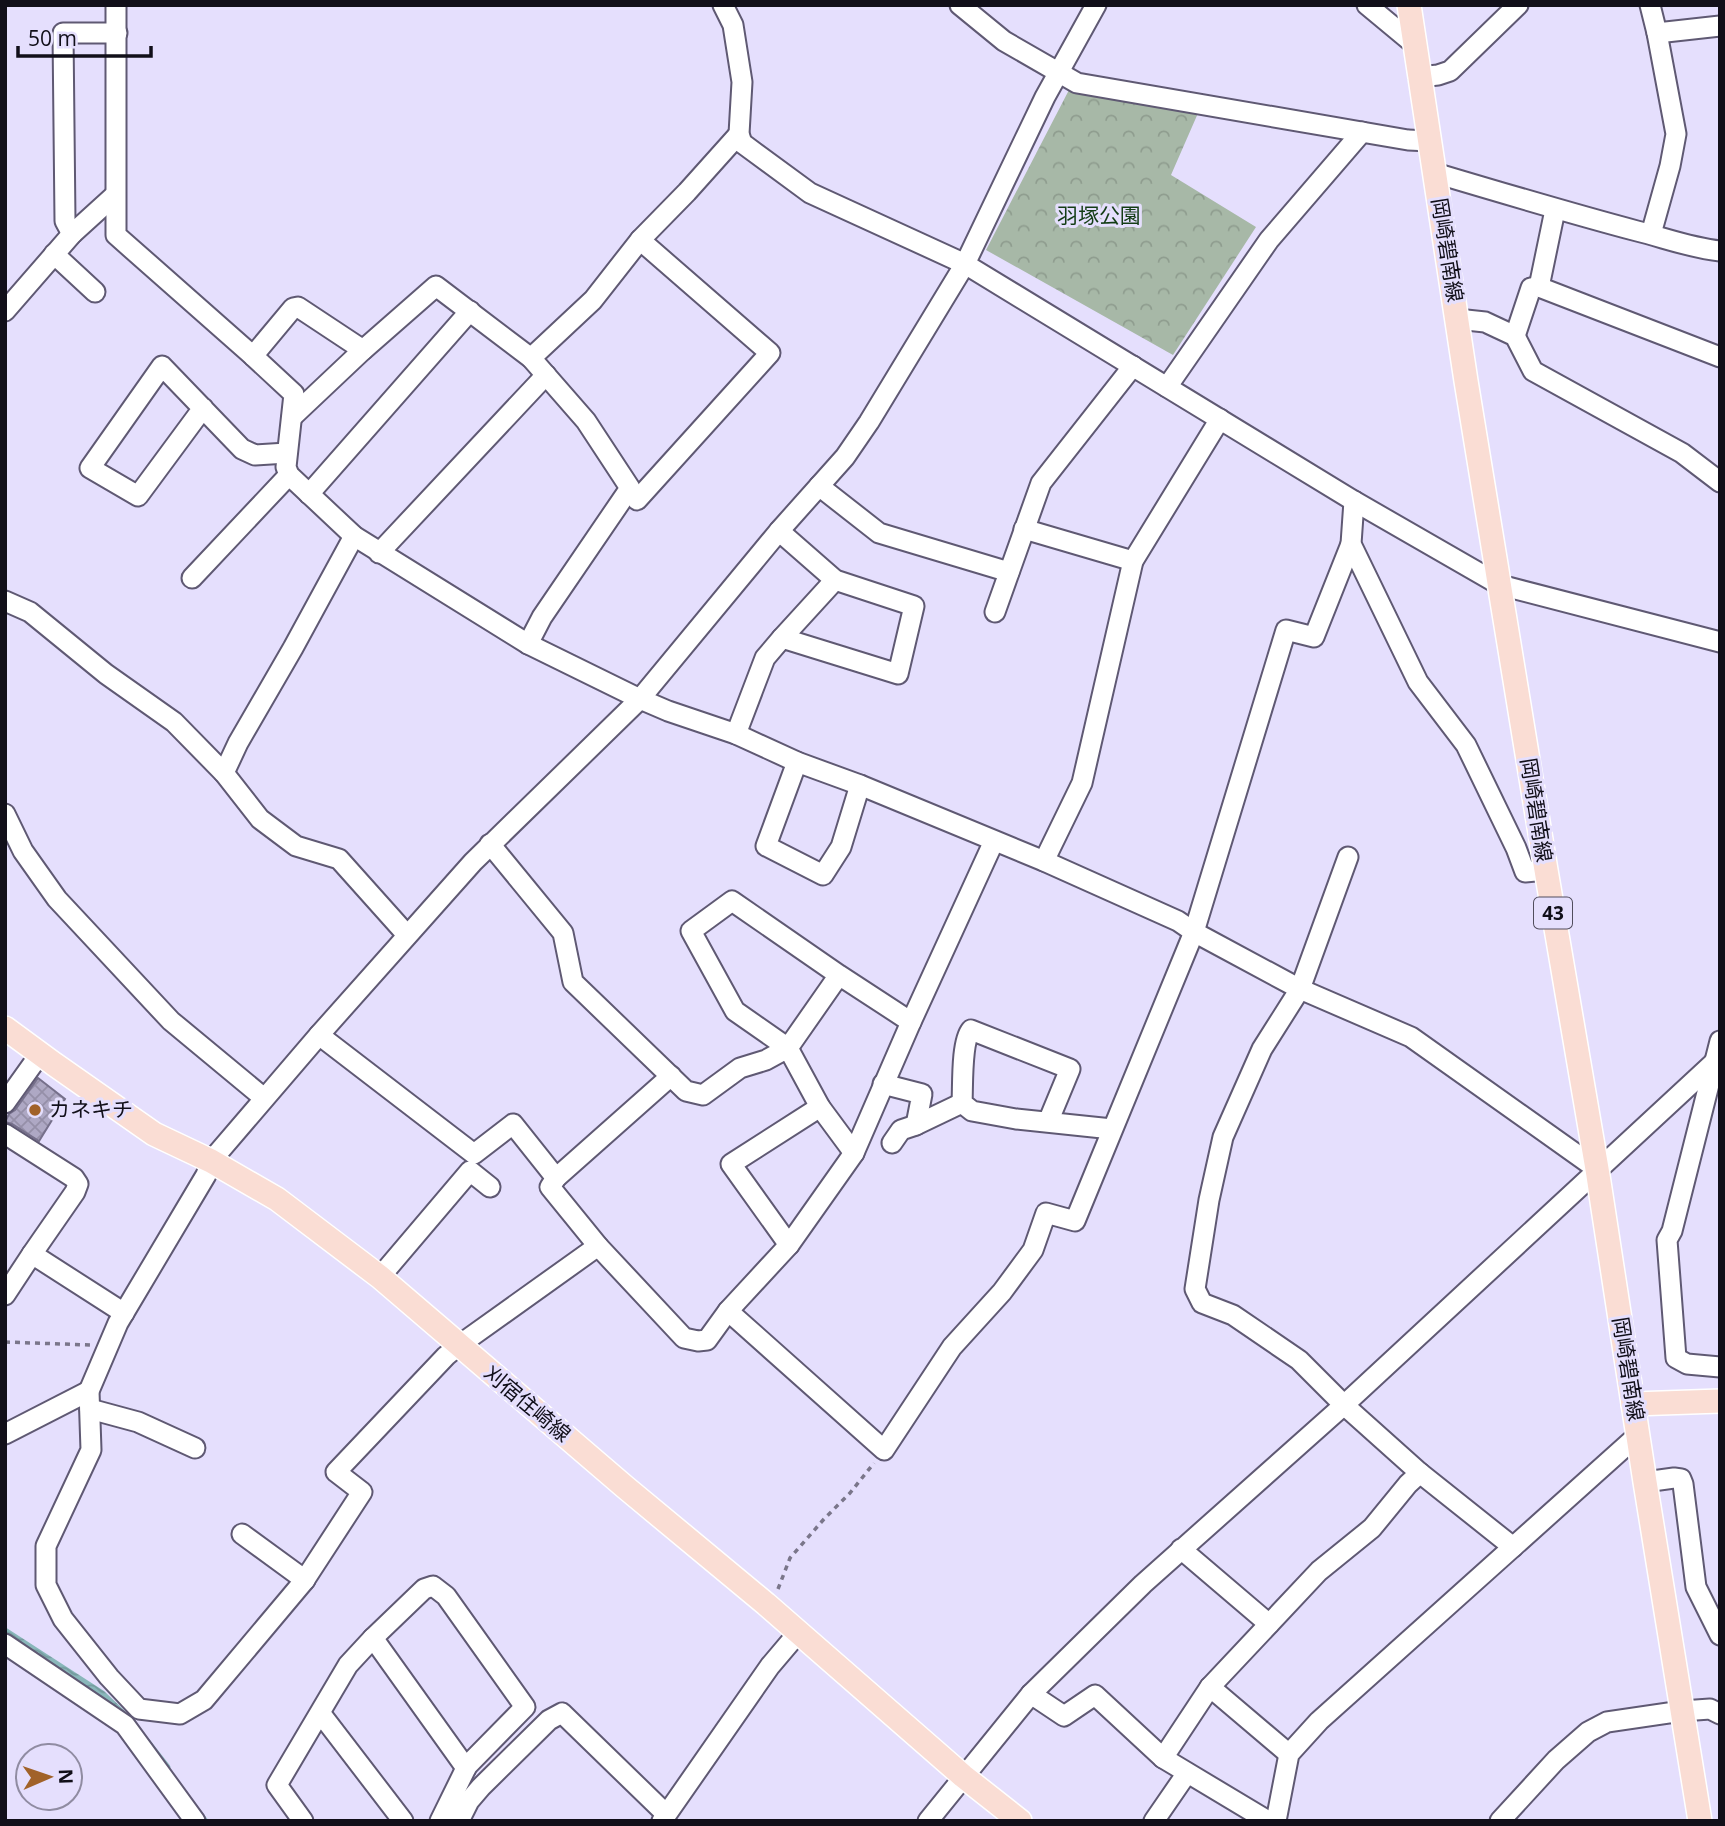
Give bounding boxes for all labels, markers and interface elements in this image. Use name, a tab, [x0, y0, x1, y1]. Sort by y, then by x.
scale bar	[18, 14, 150, 58]
text: 50 m	[28, 24, 77, 52]
street label: 岡崎碧南線	[1426, 196, 1470, 304]
park label: 羽塚公園	[1057, 201, 1141, 229]
street label: 岡崎碧南線	[1515, 756, 1559, 864]
road number: 43	[1534, 897, 1572, 928]
place label: カネキチ	[49, 1095, 133, 1123]
marker: カネキチ	[27, 1102, 43, 1118]
street label: 岡崎碧南線	[1607, 1315, 1651, 1423]
street label: 刈宿住崎線	[478, 1359, 577, 1448]
north arrow	[14, 1742, 84, 1812]
text: N	[53, 1768, 79, 1785]

